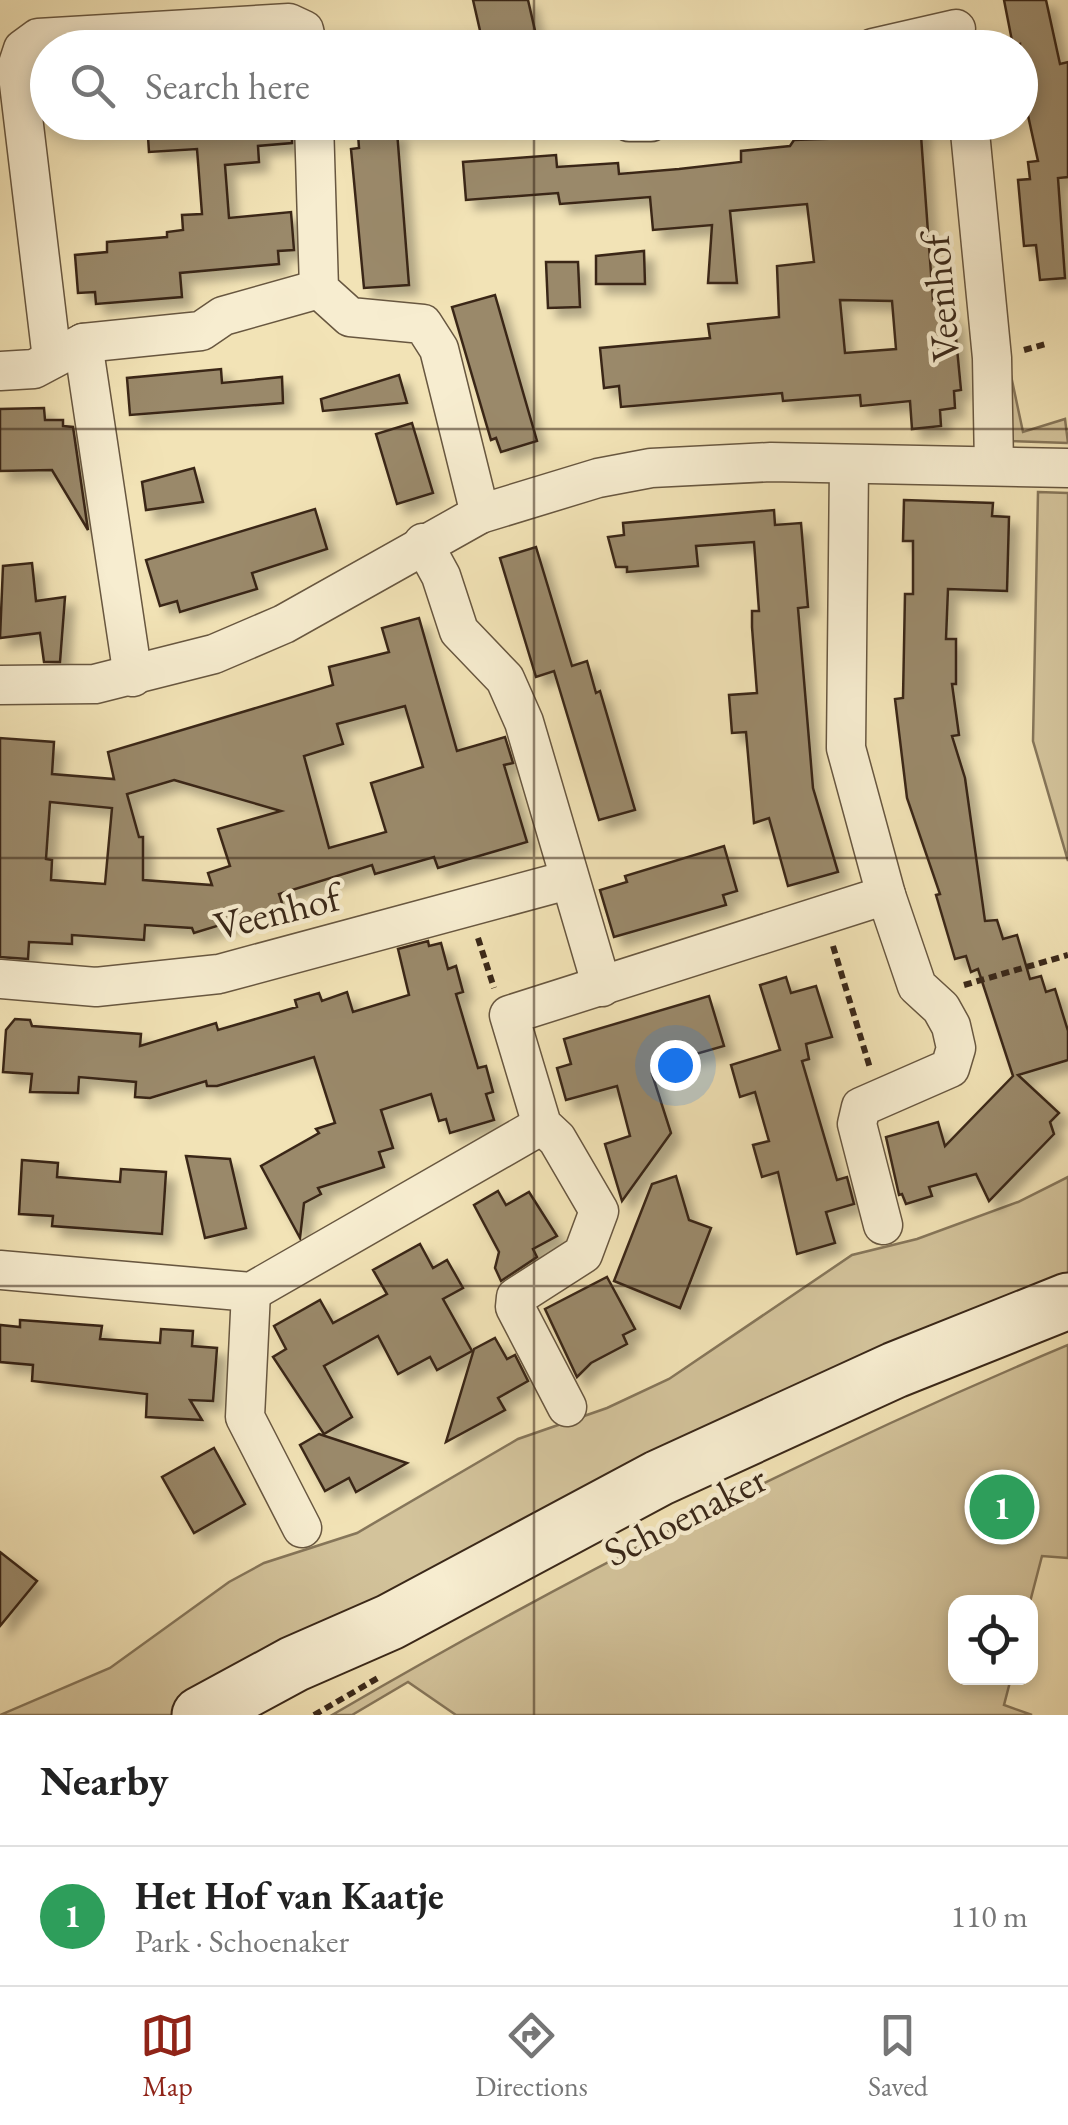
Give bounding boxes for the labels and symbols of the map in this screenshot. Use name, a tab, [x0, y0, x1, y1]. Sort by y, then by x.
street label: Veenhof	[908, 228, 971, 364]
street label: Veenhof	[209, 869, 350, 952]
your location	[650, 1040, 701, 1091]
street label: Schoenaker	[595, 1452, 776, 1578]
pin: 1	[970, 1470, 1034, 1544]

